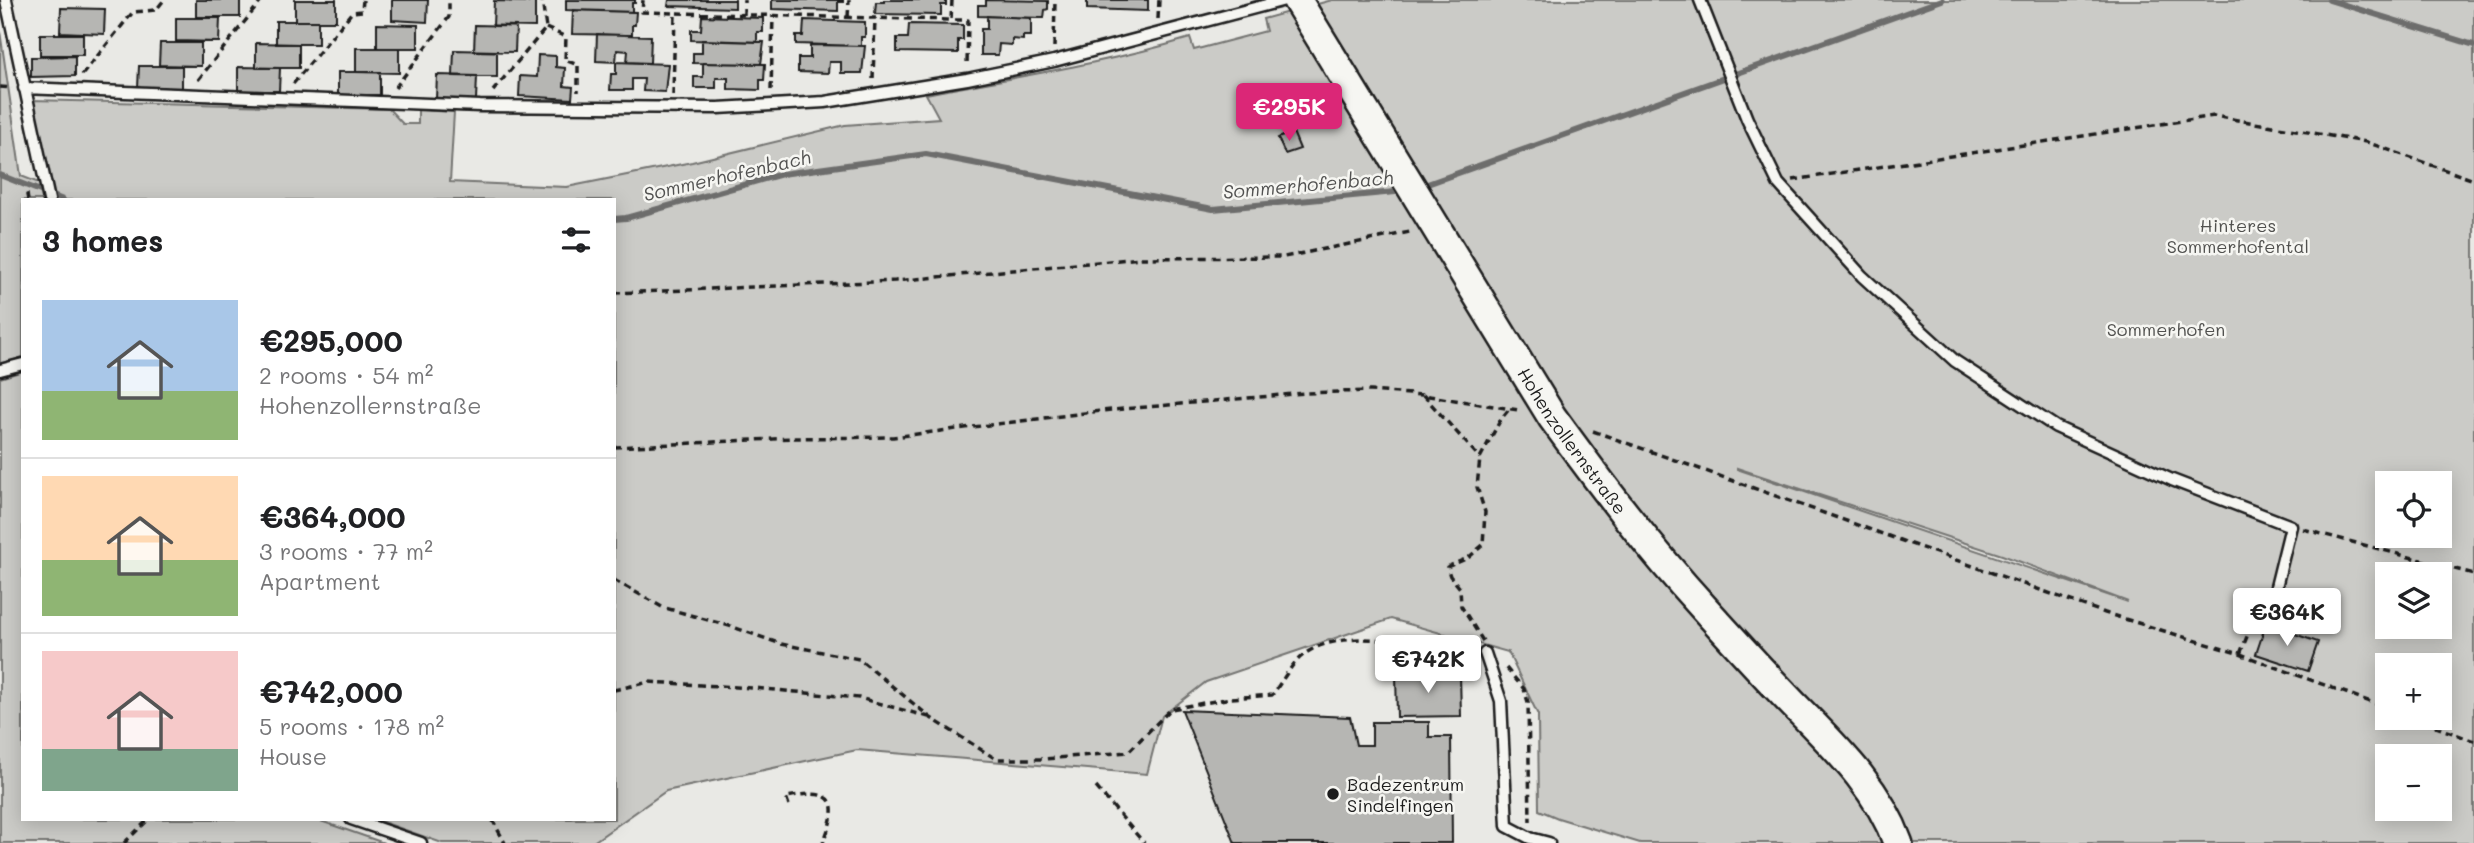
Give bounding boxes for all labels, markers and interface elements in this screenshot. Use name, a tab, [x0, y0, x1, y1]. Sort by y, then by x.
pin: €295K	[1240, 83, 1338, 143]
text: €295K	[1252, 91, 1326, 121]
water label: Sommerhofenbach	[641, 144, 813, 206]
water label: Sommerhofenbach	[1222, 164, 1394, 204]
park label: Hinteres Sommerhofental	[2167, 213, 2309, 258]
text: 3 homes	[42, 220, 163, 260]
icon: filters	[557, 221, 595, 259]
park label: Sommerhofen	[2107, 317, 2225, 341]
text: €295,000	[259, 320, 403, 360]
icon: home	[98, 328, 182, 412]
text: 2 rooms · 54 m²	[259, 360, 434, 390]
street label: Hohenzollernstraße	[1513, 363, 1632, 519]
text: Hohenzollernstraße	[259, 390, 481, 420]
map controls	[2375, 471, 2452, 821]
button: locate	[2375, 471, 2452, 548]
text: €364,000	[259, 496, 406, 536]
icon: home	[98, 504, 182, 588]
text: 3 rooms · 77 m²	[259, 536, 433, 566]
button: layers	[2375, 562, 2452, 639]
text: Apartment	[259, 566, 381, 596]
pin: €364K	[2238, 588, 2336, 648]
text: €364K	[2249, 596, 2325, 626]
pin: €742K	[1379, 636, 1477, 695]
text: €742K	[1391, 643, 1465, 673]
button: +	[2375, 653, 2452, 730]
text: €742,000	[259, 671, 403, 711]
icon: home	[98, 679, 182, 763]
text: 5 rooms · 178 m²	[259, 711, 444, 741]
text: House	[259, 741, 327, 771]
button: −	[2375, 744, 2452, 821]
place label: Badezentrum Sindelfingen	[1347, 772, 1464, 817]
marker: Badezentrum Sindelfingen	[1325, 786, 1341, 802]

